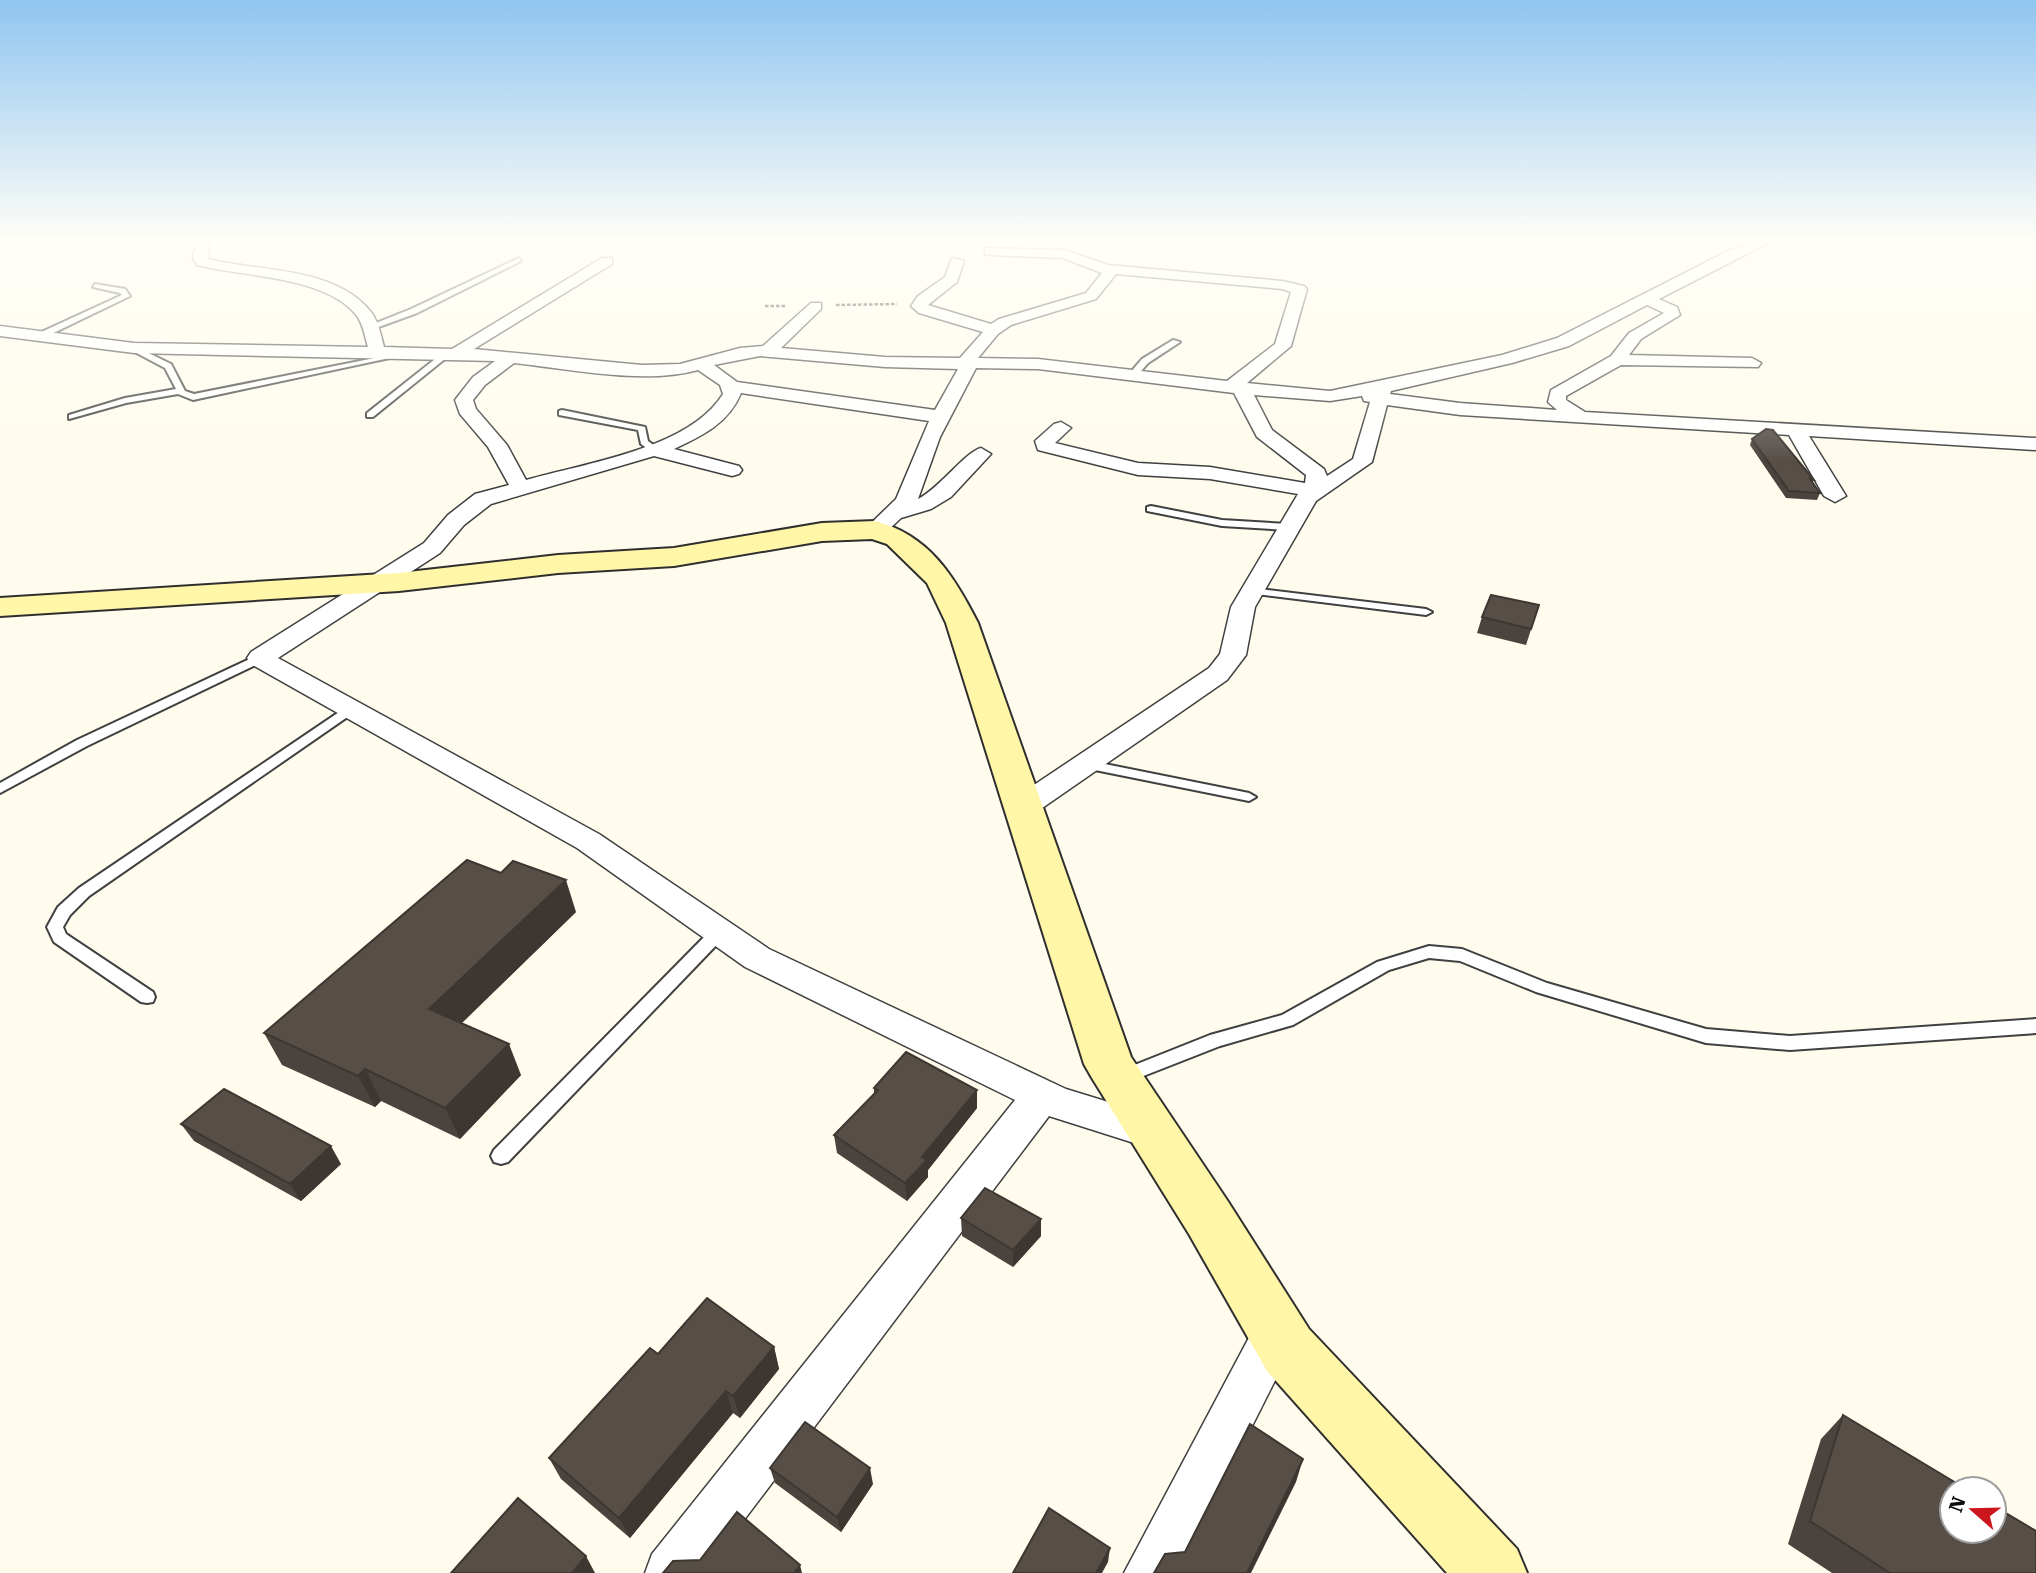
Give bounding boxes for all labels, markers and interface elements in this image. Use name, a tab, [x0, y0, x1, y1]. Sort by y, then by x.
north arrow	[1938, 1475, 2008, 1545]
text: N	[1944, 1493, 1971, 1515]

